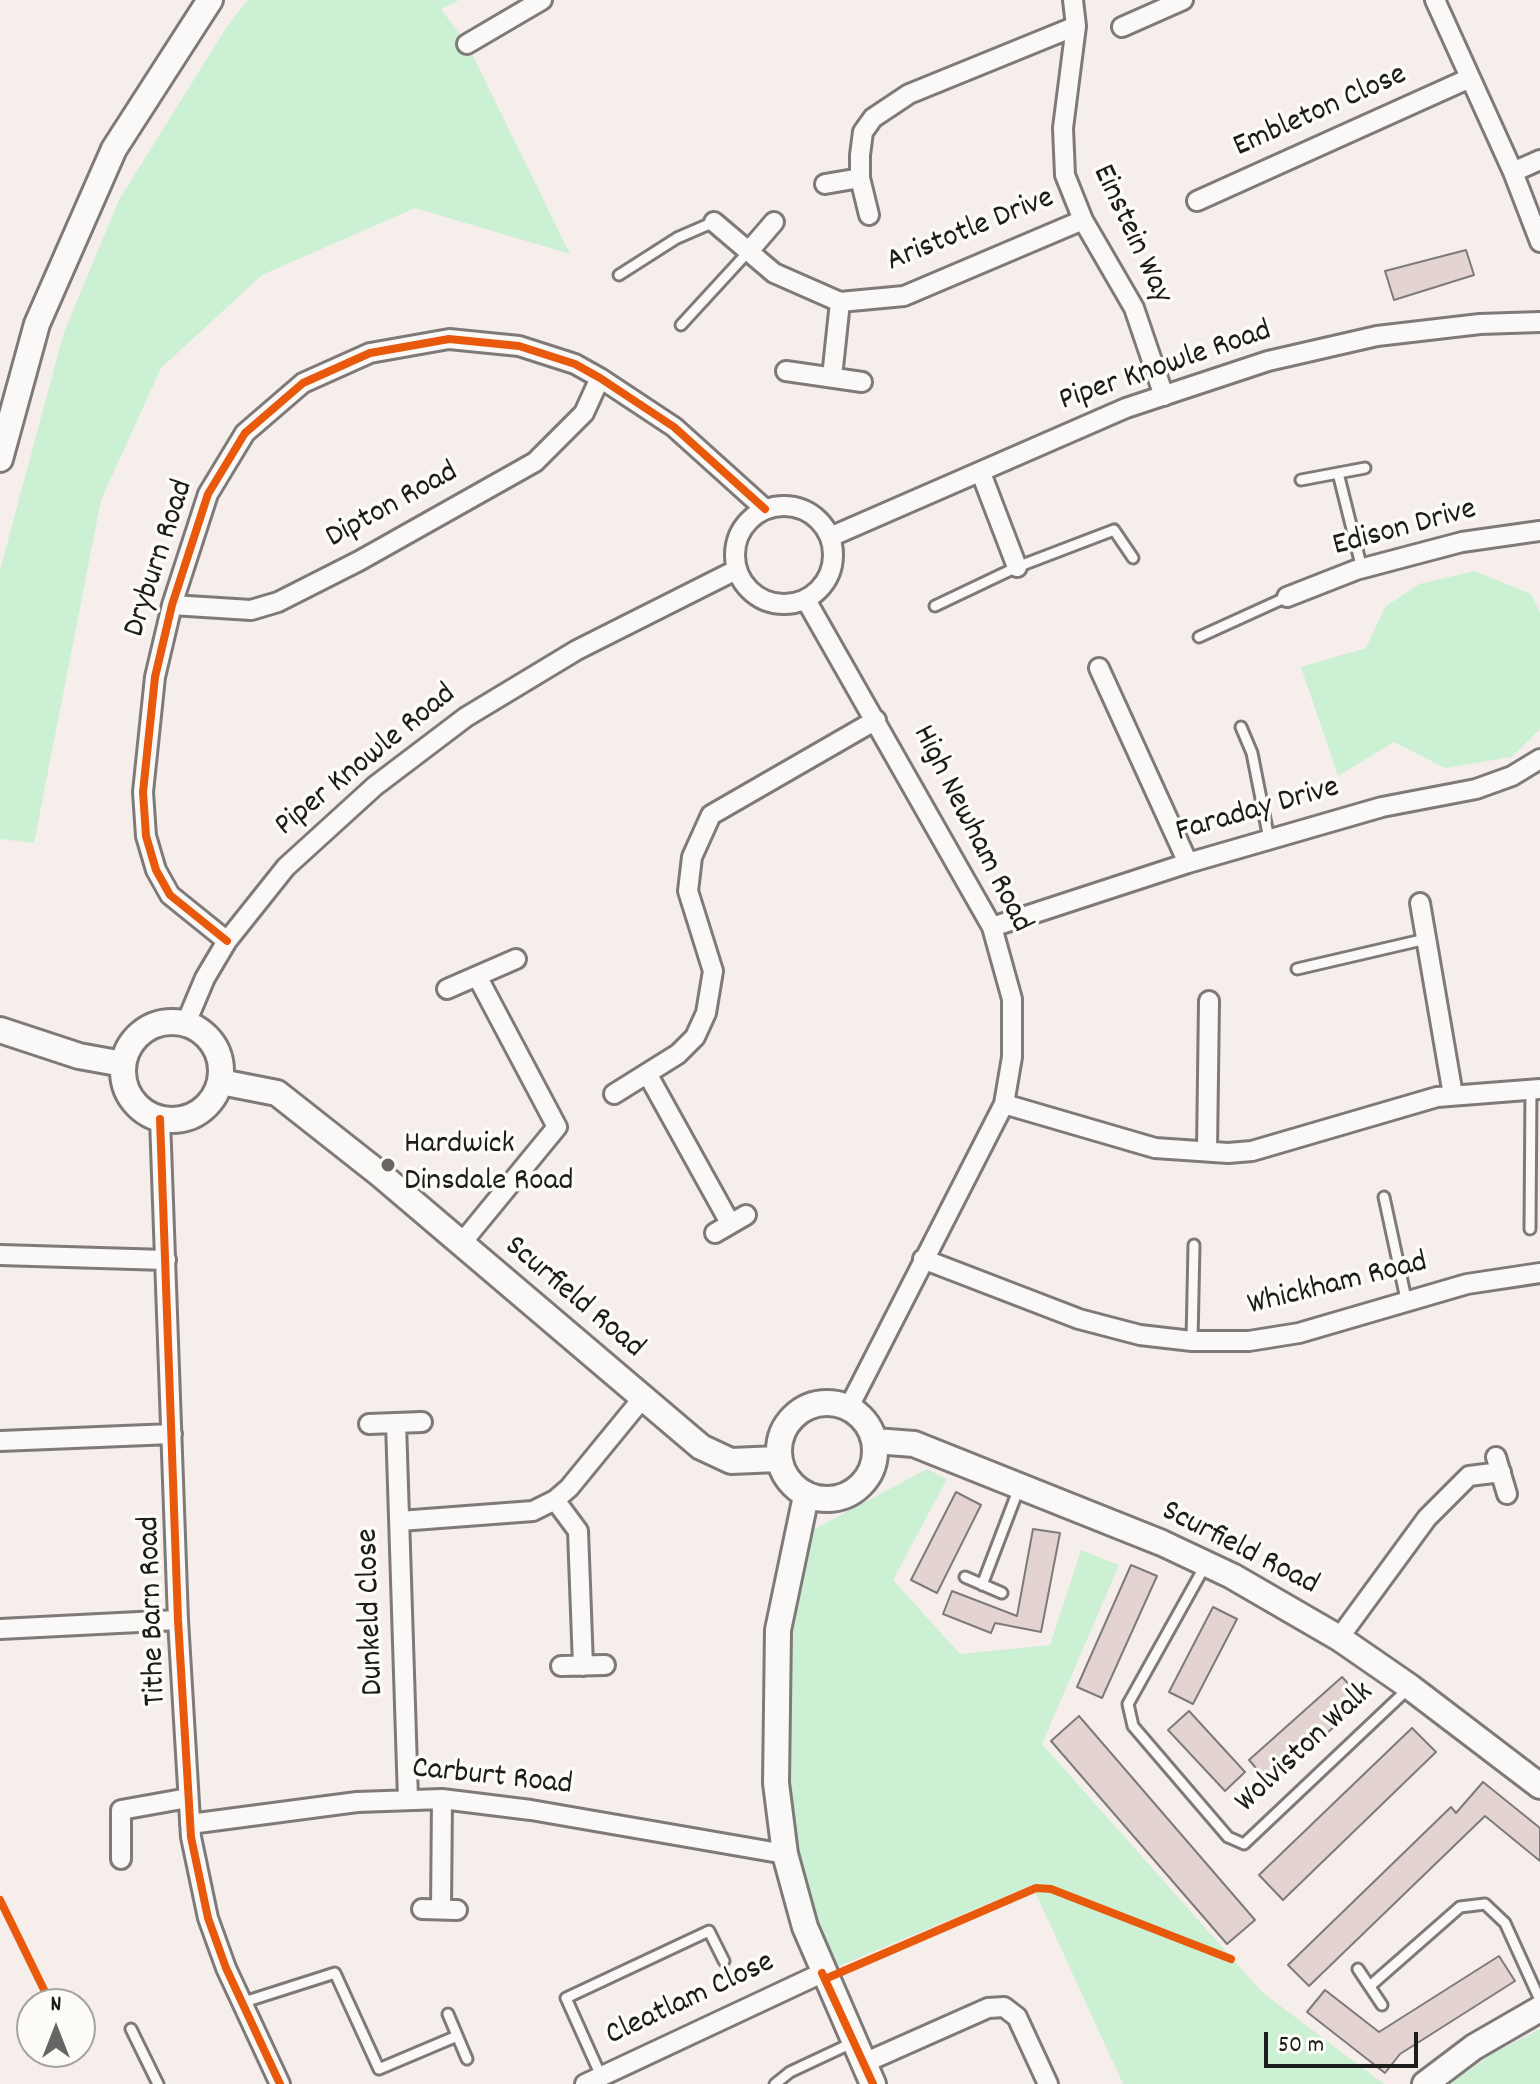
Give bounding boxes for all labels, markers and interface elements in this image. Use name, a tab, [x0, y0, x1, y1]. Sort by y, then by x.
street label: Embleton Close	[1228, 58, 1414, 168]
street label: Einstein Way	[1081, 159, 1179, 311]
street label: Aristotle Drive	[882, 181, 1060, 283]
street label: Piper Knowle Road	[1055, 314, 1277, 422]
street label: Dipton Road	[320, 455, 466, 559]
street label: Dryburn Road	[118, 476, 204, 642]
street label: Edison Drive	[1329, 492, 1481, 568]
street label: Piper Knowle Road	[269, 677, 465, 847]
street label: High Newham Road	[901, 720, 1039, 940]
street label: Faraday Drive	[1172, 770, 1344, 854]
place label: Hardwick Dinsdale Road	[404, 1128, 574, 1203]
marker: Hardwick Dinsdale Road	[379, 1156, 397, 1174]
street label: Scurfield Road	[495, 1229, 651, 1369]
street label: Whickham Road	[1244, 1245, 1432, 1327]
street label: Scurfield Road	[1154, 1494, 1324, 1606]
street label: Tithe Barn Road	[132, 1515, 178, 1707]
street label: Dunkeld Close	[351, 1528, 395, 1696]
street label: Wolviston Walk	[1229, 1675, 1383, 1823]
street label: Carburt Road	[410, 1751, 574, 1807]
street label: Cleatlam Close	[601, 1945, 781, 2057]
north arrow	[16, 1988, 96, 2068]
text: N	[51, 1990, 61, 2021]
scale bar	[1268, 2016, 1422, 2066]
text: 50 m	[1278, 2029, 1324, 2063]

